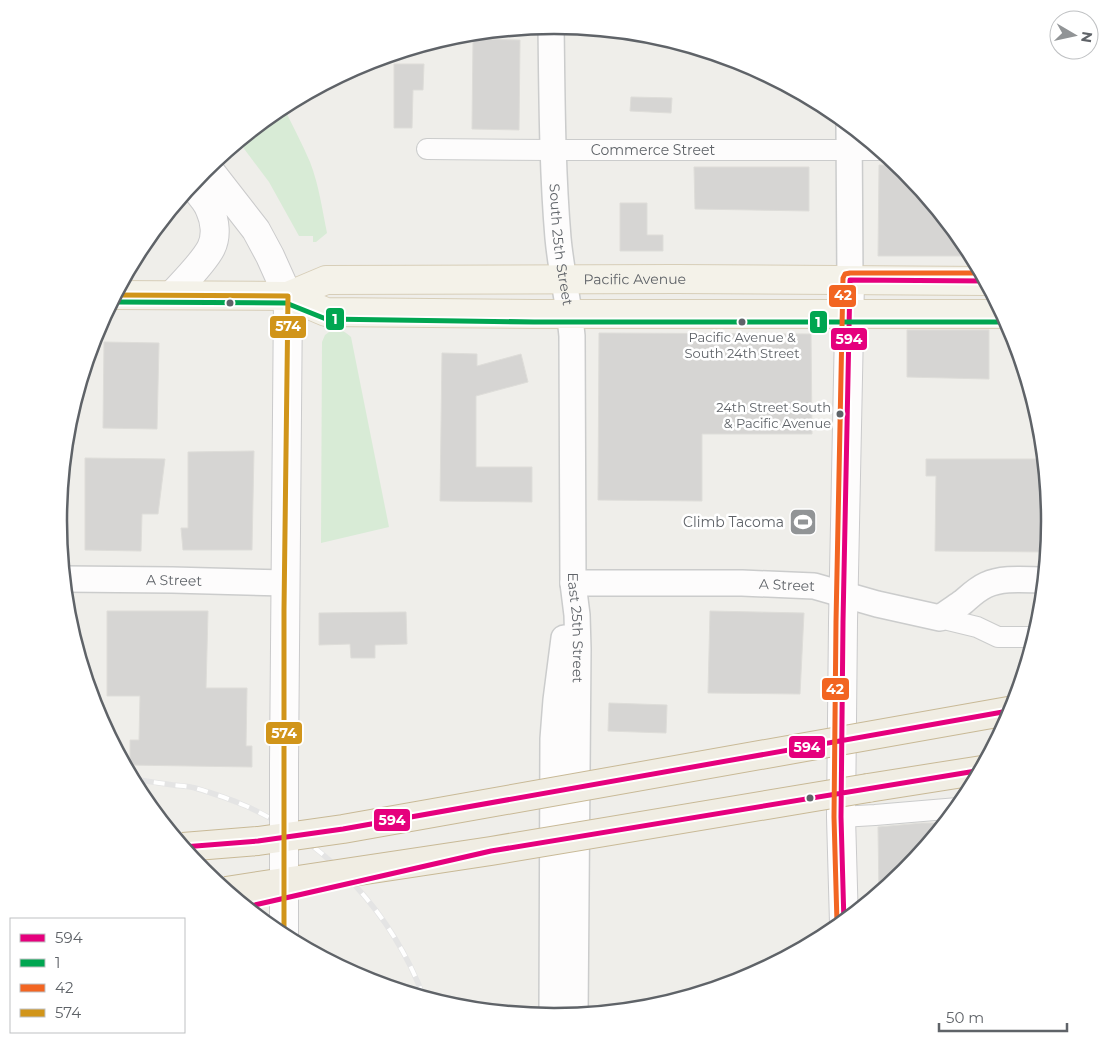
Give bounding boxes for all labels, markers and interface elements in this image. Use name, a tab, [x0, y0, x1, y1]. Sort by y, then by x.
north arrow	[1049, 10, 1099, 60]
text: N	[1077, 30, 1097, 44]
street label: Commerce Street	[591, 141, 715, 159]
street label: South 25th Street	[545, 183, 577, 307]
street label: Pacific Avenue	[583, 270, 686, 288]
line badge: 42	[828, 284, 857, 308]
text: 42	[834, 286, 852, 304]
unlabelled marker	[225, 298, 235, 308]
line badge: 1	[325, 307, 345, 331]
text: 1	[332, 310, 338, 328]
line badge: 1	[809, 310, 828, 334]
text: 1	[815, 313, 821, 331]
line badge: 574	[269, 315, 307, 339]
text: 574	[275, 317, 301, 335]
marker: Pacific Avenue & South 24th Street	[737, 317, 747, 327]
line badge: 594	[830, 327, 868, 351]
place label: Pacific Avenue & South 24th Street	[685, 329, 799, 361]
text: 594	[836, 330, 863, 348]
place label: 24th Street South & Pacific Avenue	[716, 399, 831, 431]
marker: 24th Street South & Pacific Avenue	[835, 409, 845, 419]
sports icon: Climb Tacoma	[788, 507, 818, 537]
place label: Climb Tacoma	[683, 513, 784, 531]
street label: A Street	[146, 571, 203, 590]
street label: East 25th Street	[564, 572, 587, 683]
street label: A Street	[759, 575, 816, 595]
line badge: 42	[821, 677, 850, 701]
text: 42	[826, 680, 844, 698]
line badge: 574	[265, 721, 303, 745]
text: 574	[271, 724, 297, 742]
line badge: 594	[788, 735, 826, 759]
text: 594	[794, 738, 821, 756]
unlabelled marker	[805, 793, 815, 803]
line badge: 594	[373, 808, 411, 832]
text: 594	[379, 811, 406, 829]
legend	[10, 918, 185, 1033]
text: 594	[55, 928, 83, 947]
text: 1	[55, 953, 60, 972]
text: 42	[55, 978, 73, 997]
scale bar	[939, 1000, 1066, 1032]
text: 574	[55, 1003, 81, 1022]
text: 50 m	[946, 1008, 984, 1027]

